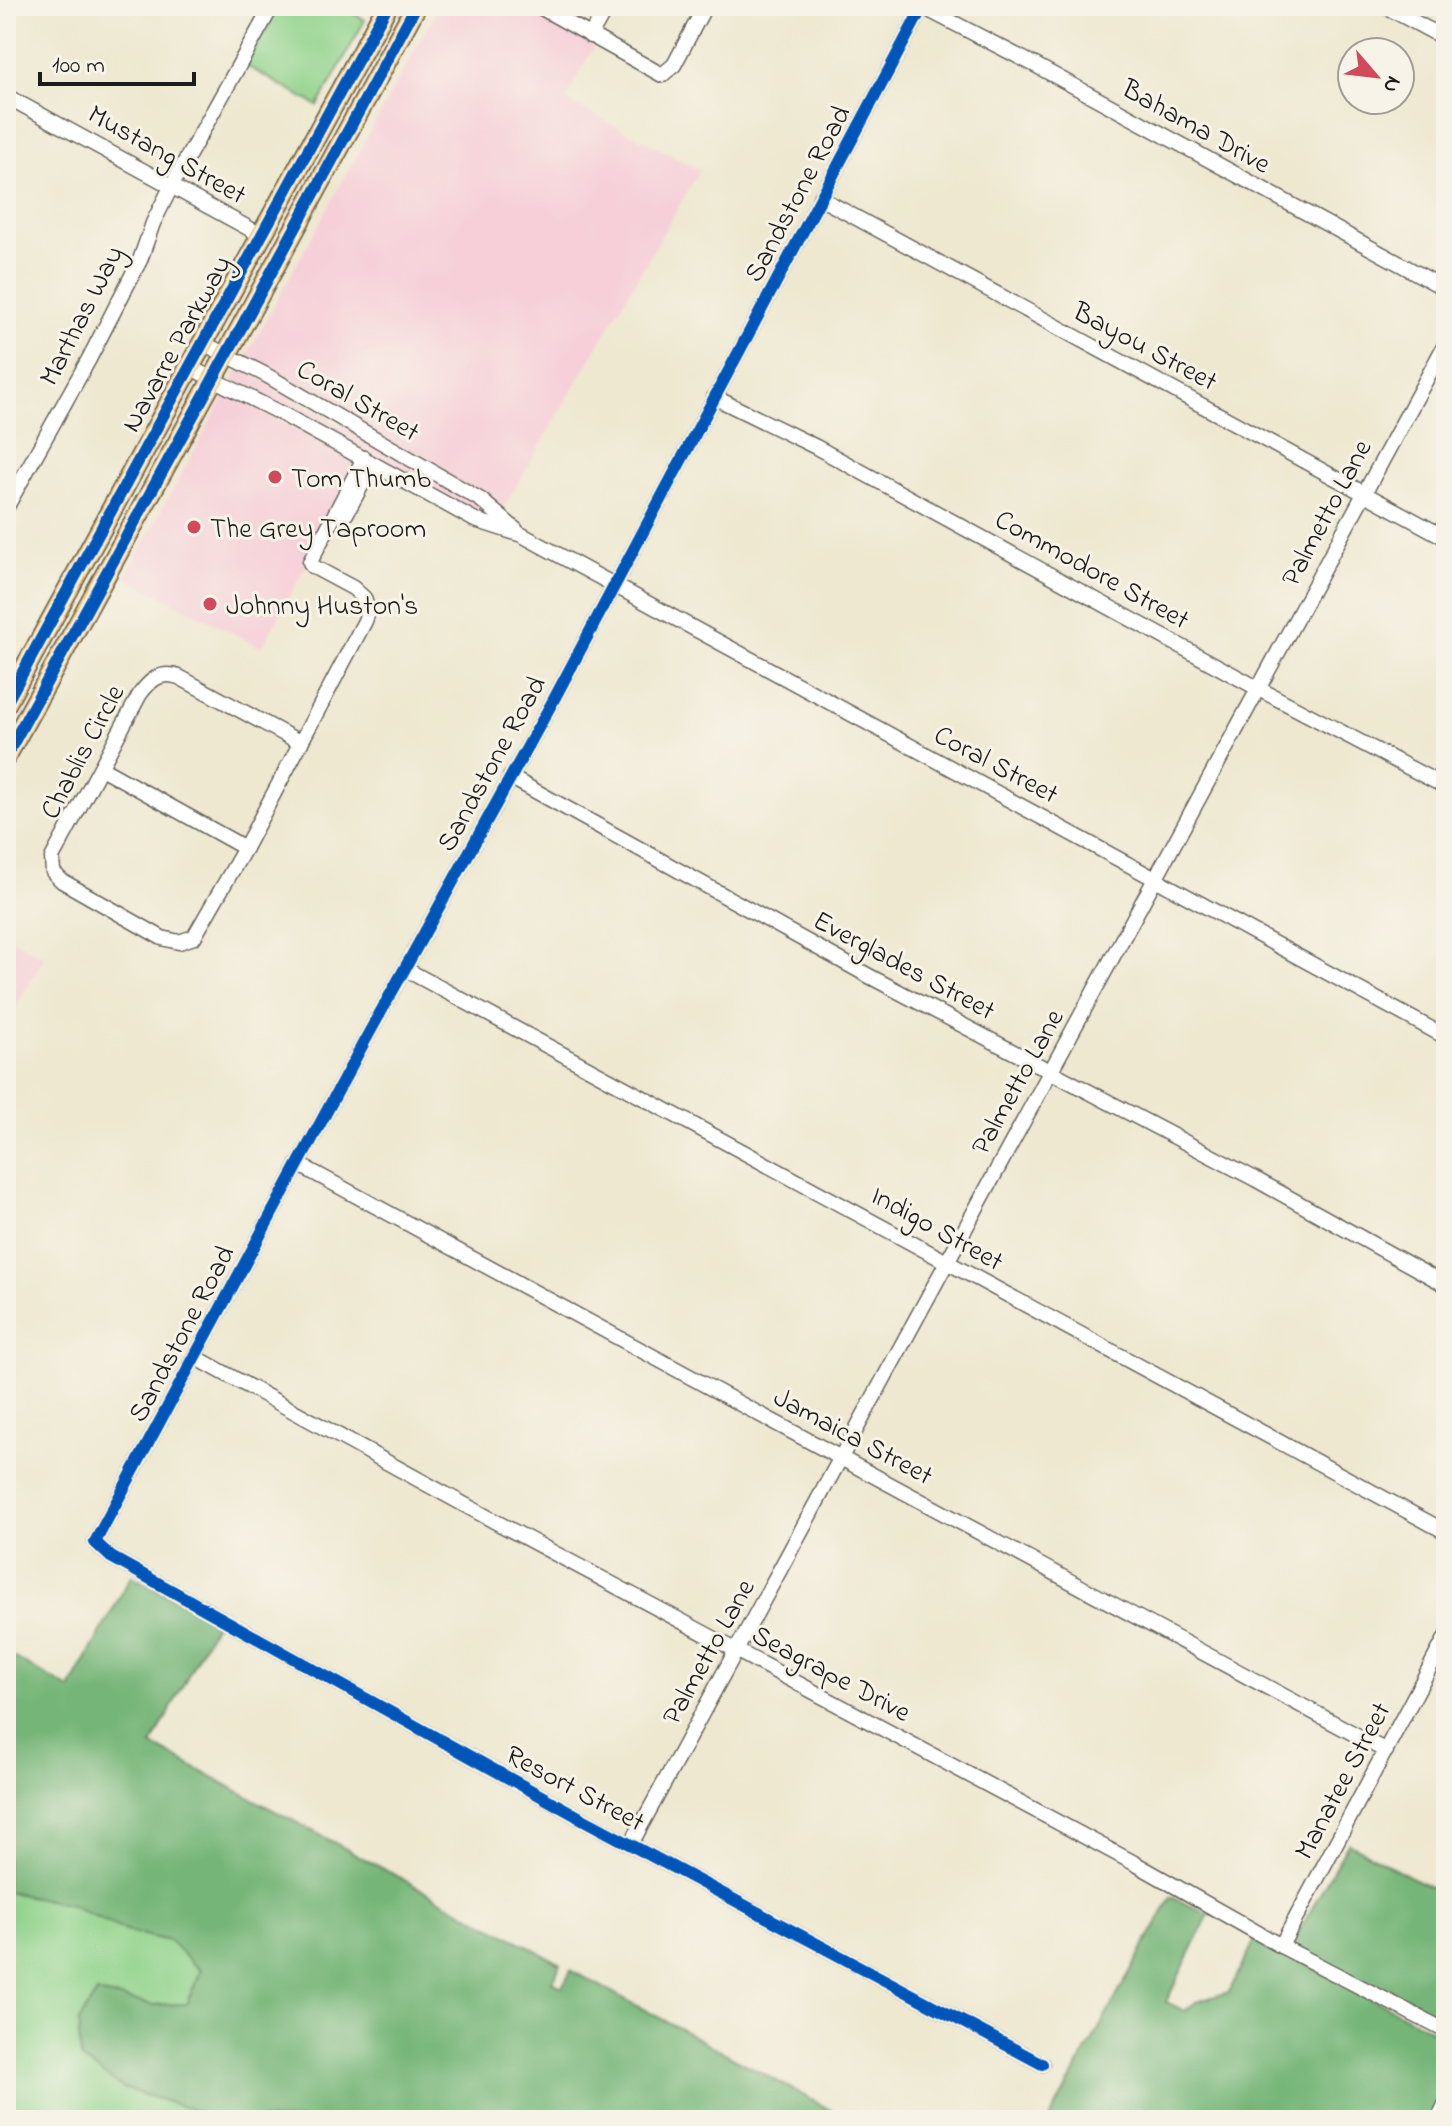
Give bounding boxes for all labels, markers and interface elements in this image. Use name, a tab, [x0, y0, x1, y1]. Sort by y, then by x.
scale bar	[40, 36, 194, 86]
north arrow	[1336, 36, 1416, 116]
text: 100 m	[52, 49, 105, 84]
street label: Bahama Drive	[1112, 70, 1278, 186]
text: N	[1373, 70, 1409, 98]
street label: Mustang Street	[80, 96, 253, 217]
street label: Sandstone Road	[735, 99, 863, 290]
street label: Marthas Way	[30, 239, 136, 394]
street label: Navarre Parkway	[112, 249, 244, 441]
street label: Bayou Street	[1064, 292, 1224, 403]
street label: Coral Street	[288, 350, 426, 454]
street label: Palmetto Lane	[1272, 433, 1384, 594]
place label: Tom Thumb	[291, 460, 431, 501]
marker: Tom Thumb	[266, 468, 284, 486]
street label: Commodore Street	[986, 501, 1196, 642]
place label: The Grey Taproom	[210, 510, 426, 551]
marker: The Grey Taproom	[185, 518, 203, 536]
place label: Johnny Huston's	[226, 587, 418, 628]
marker: Johnny Huston's	[201, 595, 219, 613]
street label: Sandstone Road	[428, 669, 558, 860]
street label: Chablis Circle	[31, 678, 137, 827]
street label: Coral Street	[926, 716, 1065, 816]
street label: Everglades Street	[805, 902, 1002, 1032]
street label: Palmetto Lane	[962, 1002, 1076, 1163]
street label: Indigo Street	[863, 1177, 1010, 1283]
street label: Sandstone Road	[119, 1239, 247, 1430]
street label: Jamaica Street	[765, 1379, 940, 1497]
street label: Palmetto Lane	[653, 1572, 767, 1733]
street label: Seagrape Drive	[743, 1616, 918, 1735]
street label: Manatee Street	[1285, 1696, 1403, 1868]
street label: Resort Street	[497, 1736, 651, 1844]

